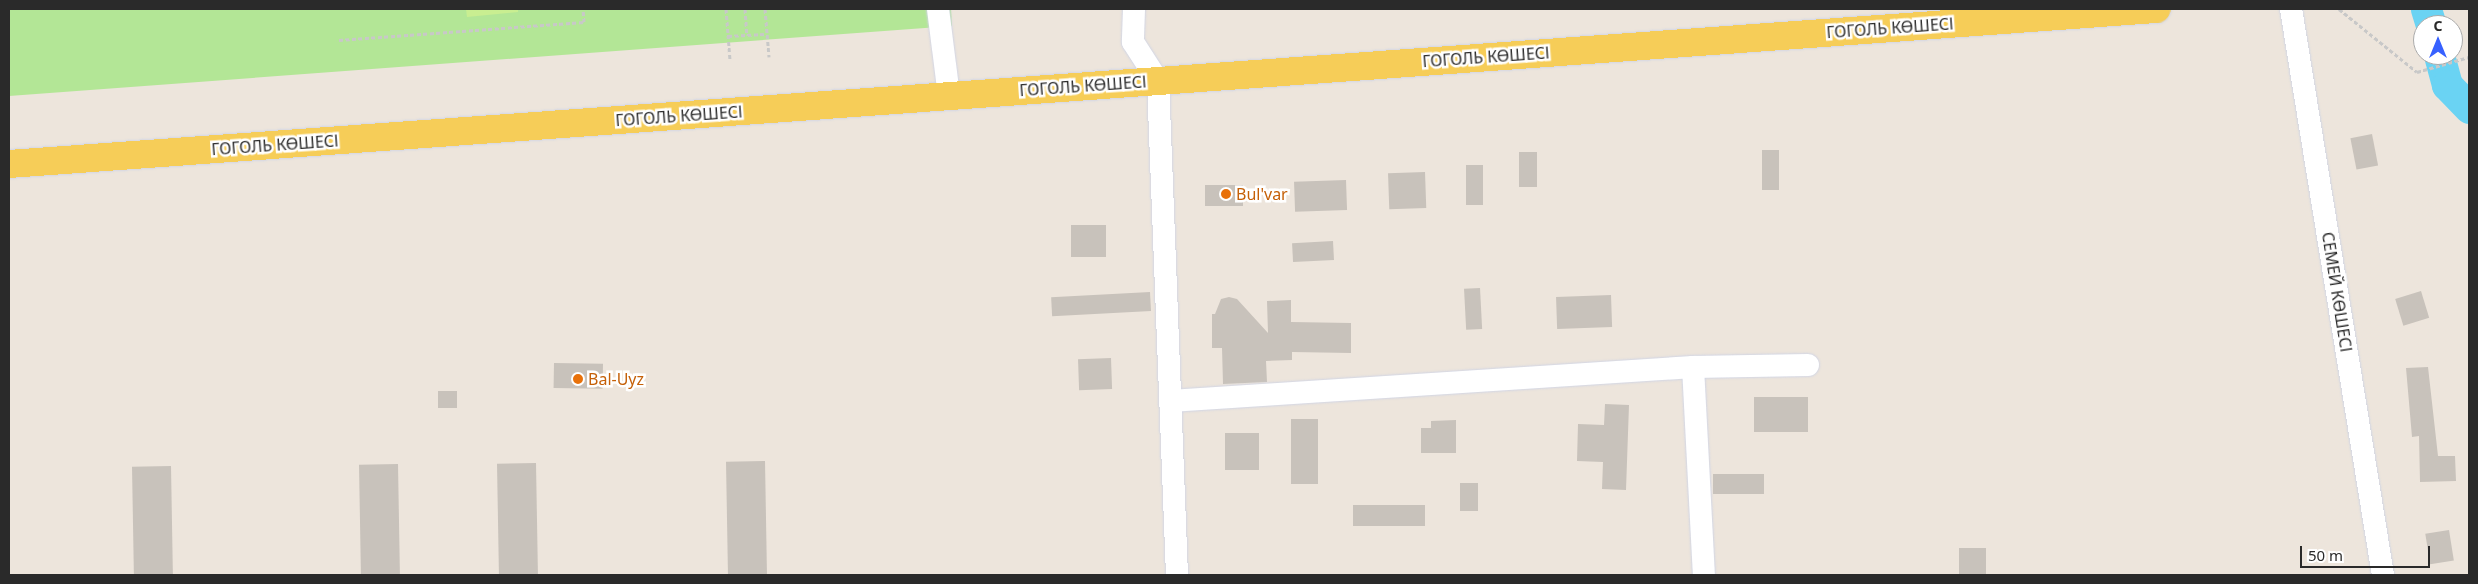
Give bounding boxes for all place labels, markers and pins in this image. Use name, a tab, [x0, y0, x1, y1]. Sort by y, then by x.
place label: Bul'var	[1236, 184, 1288, 204]
marker: Bul'var	[1220, 188, 1232, 200]
place label: Bal-Uyz	[588, 369, 644, 389]
marker: Bal-Uyz	[572, 373, 584, 385]

